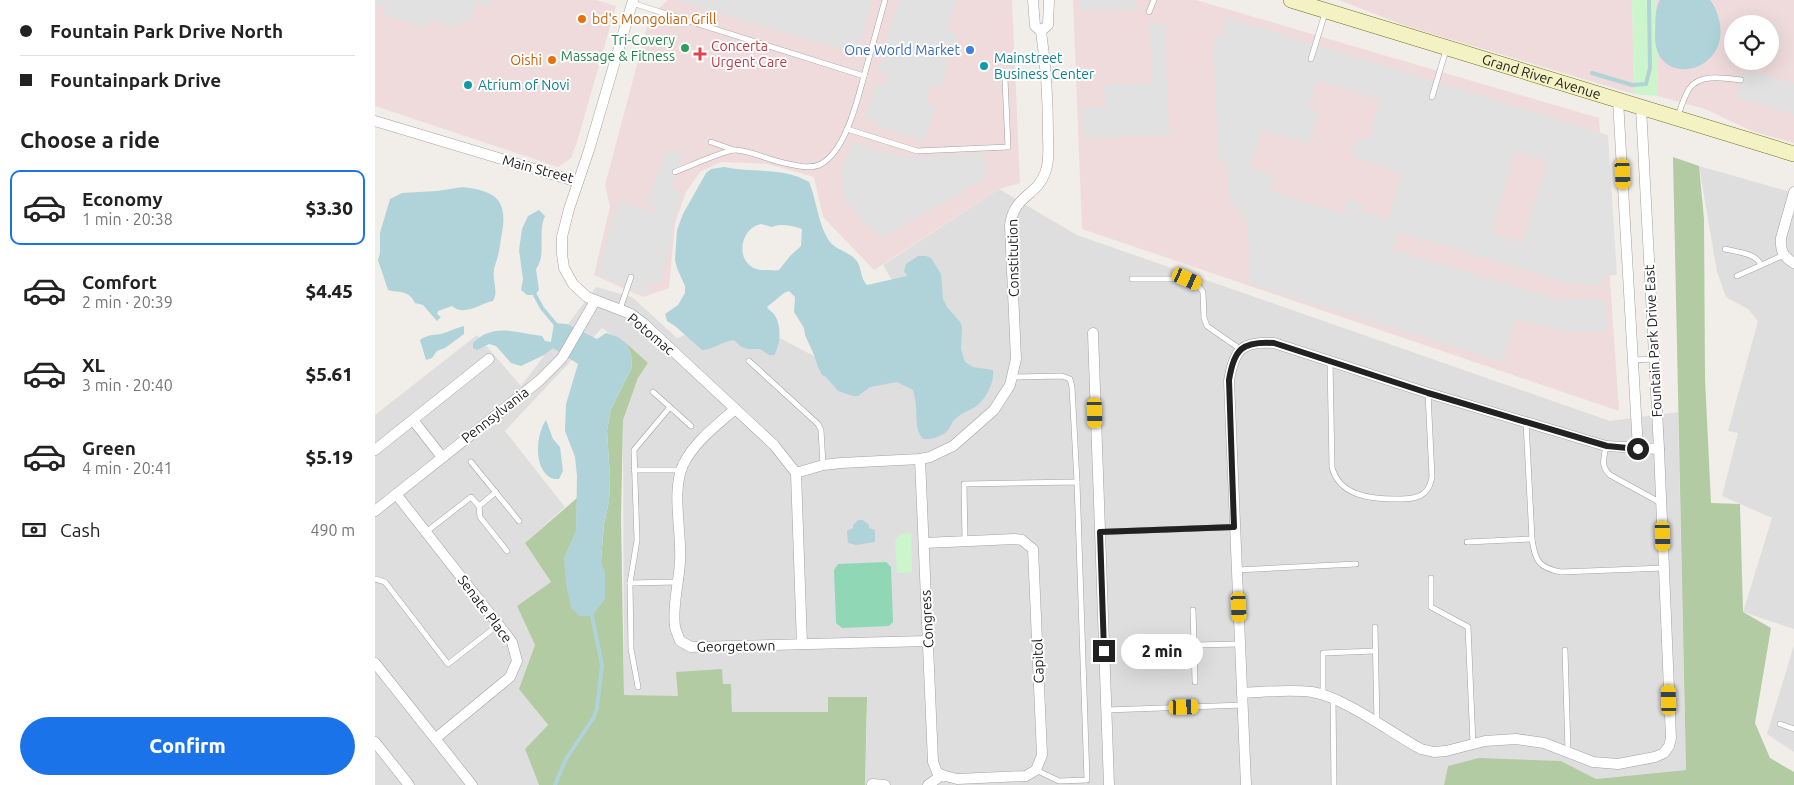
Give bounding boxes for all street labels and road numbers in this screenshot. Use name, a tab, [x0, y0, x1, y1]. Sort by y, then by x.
street label: Grand River Avenue	[1480, 51, 1603, 102]
street label: Main Street	[501, 152, 576, 186]
street label: Constitution	[1004, 219, 1022, 297]
street label: Fountain Park Drive East	[1641, 264, 1665, 418]
street label: Potomac	[624, 310, 678, 358]
street label: Pennsylvania	[458, 384, 532, 446]
street label: Senate Place	[455, 572, 515, 646]
street label: Congress	[917, 590, 937, 648]
street label: Georgetown	[696, 637, 776, 655]
street label: Capitol	[1029, 638, 1047, 684]

